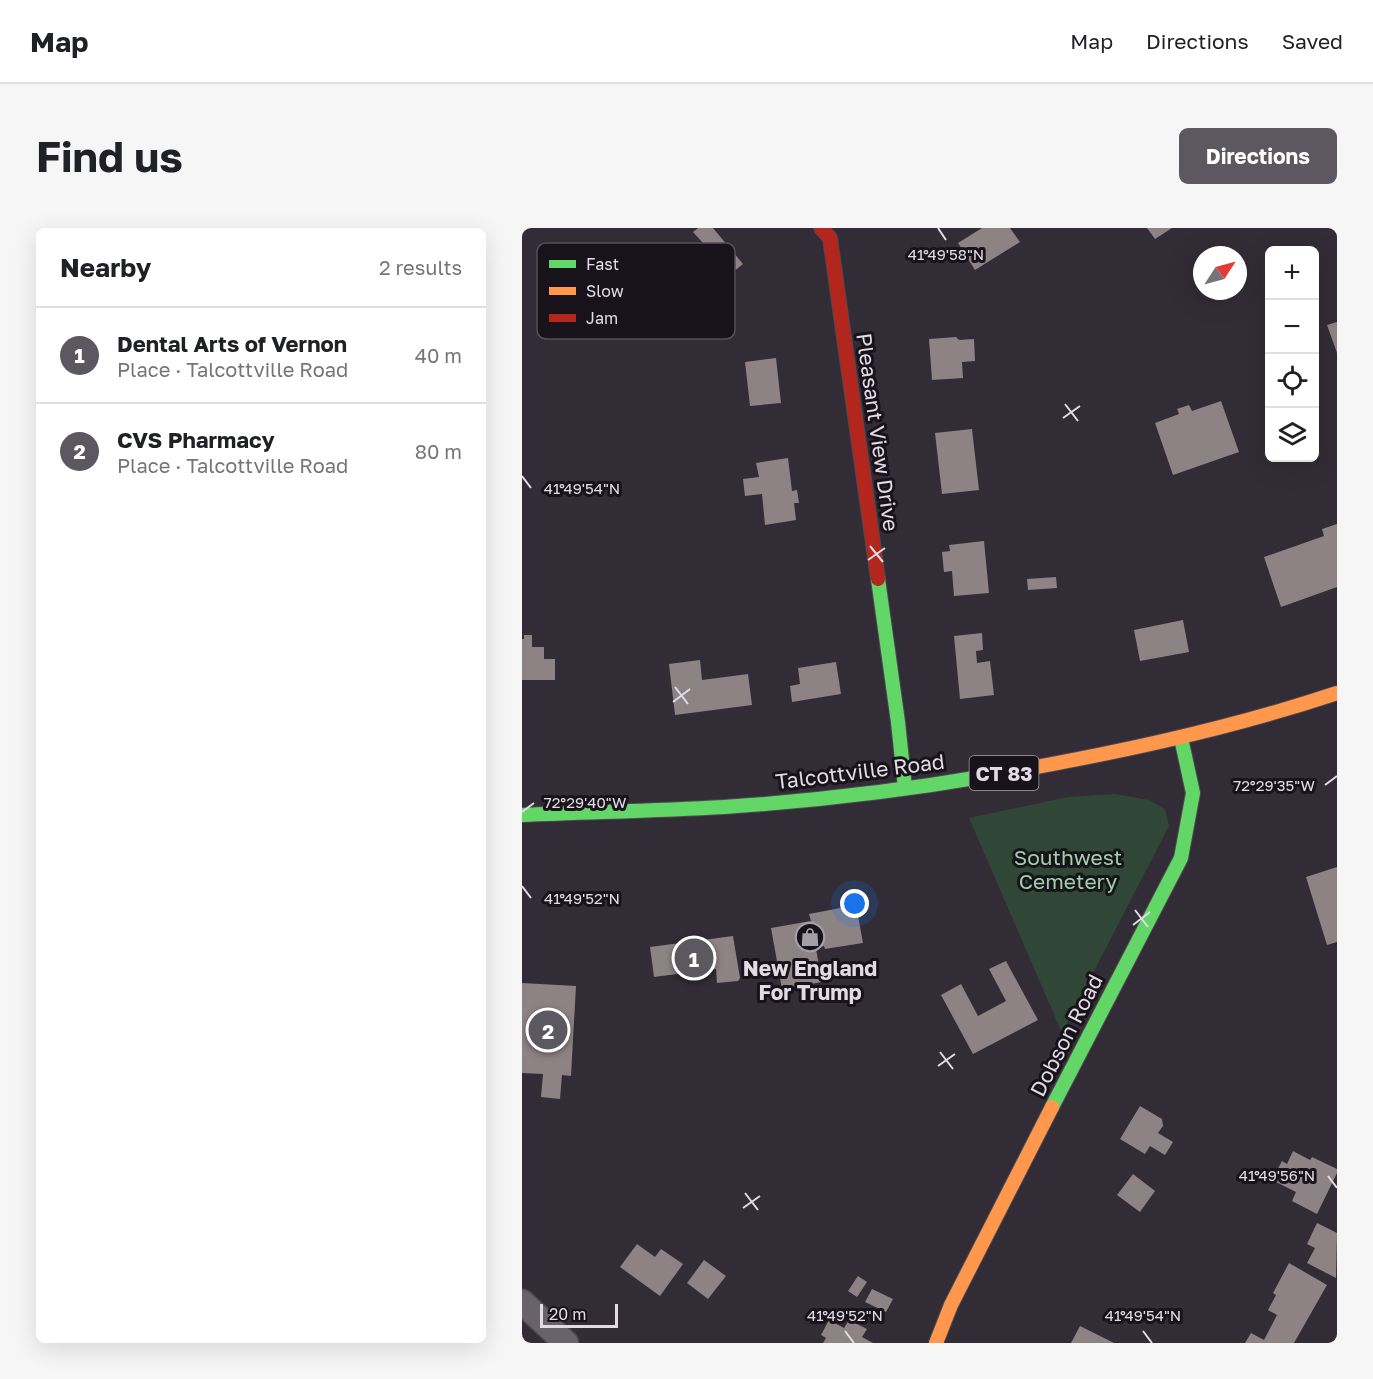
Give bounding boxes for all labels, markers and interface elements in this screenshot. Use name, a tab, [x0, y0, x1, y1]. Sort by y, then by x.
text: Map	[30, 25, 88, 58]
text: Map	[1070, 28, 1113, 54]
text: Directions	[1146, 28, 1249, 54]
text: Saved	[1282, 28, 1343, 54]
button: Directions	[1179, 128, 1337, 184]
text: Find us	[36, 131, 183, 181]
legend	[537, 243, 735, 339]
text: 41°49'58"N	[908, 245, 984, 263]
north arrow	[1193, 246, 1247, 300]
map controls	[1265, 246, 1319, 462]
button: +	[1265, 246, 1319, 300]
text: Nearby	[60, 252, 151, 283]
text: Fast	[586, 254, 619, 274]
text: 2 results	[379, 255, 462, 279]
text: Slow	[586, 281, 624, 301]
button: −	[1265, 300, 1319, 354]
text: Jam	[586, 308, 618, 328]
text: Dental Arts of Vernon	[117, 330, 347, 357]
street label: Pleasant View Drive	[851, 331, 905, 533]
text: 1	[74, 343, 85, 367]
text: 40 m	[415, 343, 462, 367]
button: locate	[1265, 354, 1319, 408]
text: Place · Talcottville Road	[117, 357, 348, 381]
button: layers	[1265, 408, 1319, 462]
text: CVS Pharmacy	[117, 426, 275, 453]
text: 2	[73, 439, 86, 463]
text: 80 m	[415, 439, 462, 463]
text: Place · Talcottville Road	[117, 453, 348, 477]
text: 41°49'54"N	[544, 479, 620, 497]
street label: Talcottville Road	[774, 748, 946, 794]
road number: CT 83	[970, 756, 1038, 790]
text: 72°29'35"W	[1233, 776, 1315, 794]
text: 72°29'40"W	[544, 793, 626, 811]
park label: Southwest Cemetery	[1014, 844, 1122, 894]
text: 41°49'52"N	[544, 889, 620, 907]
your location	[840, 889, 869, 918]
shop icon: New England For Trump	[794, 921, 826, 953]
pin: 1	[674, 936, 714, 980]
place label: New England For Trump	[743, 955, 877, 1005]
street label: Dobson Road	[1024, 970, 1108, 1100]
pin: 2	[528, 1008, 568, 1052]
text: 41°49'56"N	[1239, 1166, 1315, 1184]
scale bar	[540, 1301, 618, 1328]
text: 20 m	[549, 1304, 586, 1324]
text: 41°49'52"N	[807, 1306, 883, 1324]
text: 41°49'54"N	[1105, 1306, 1181, 1324]

